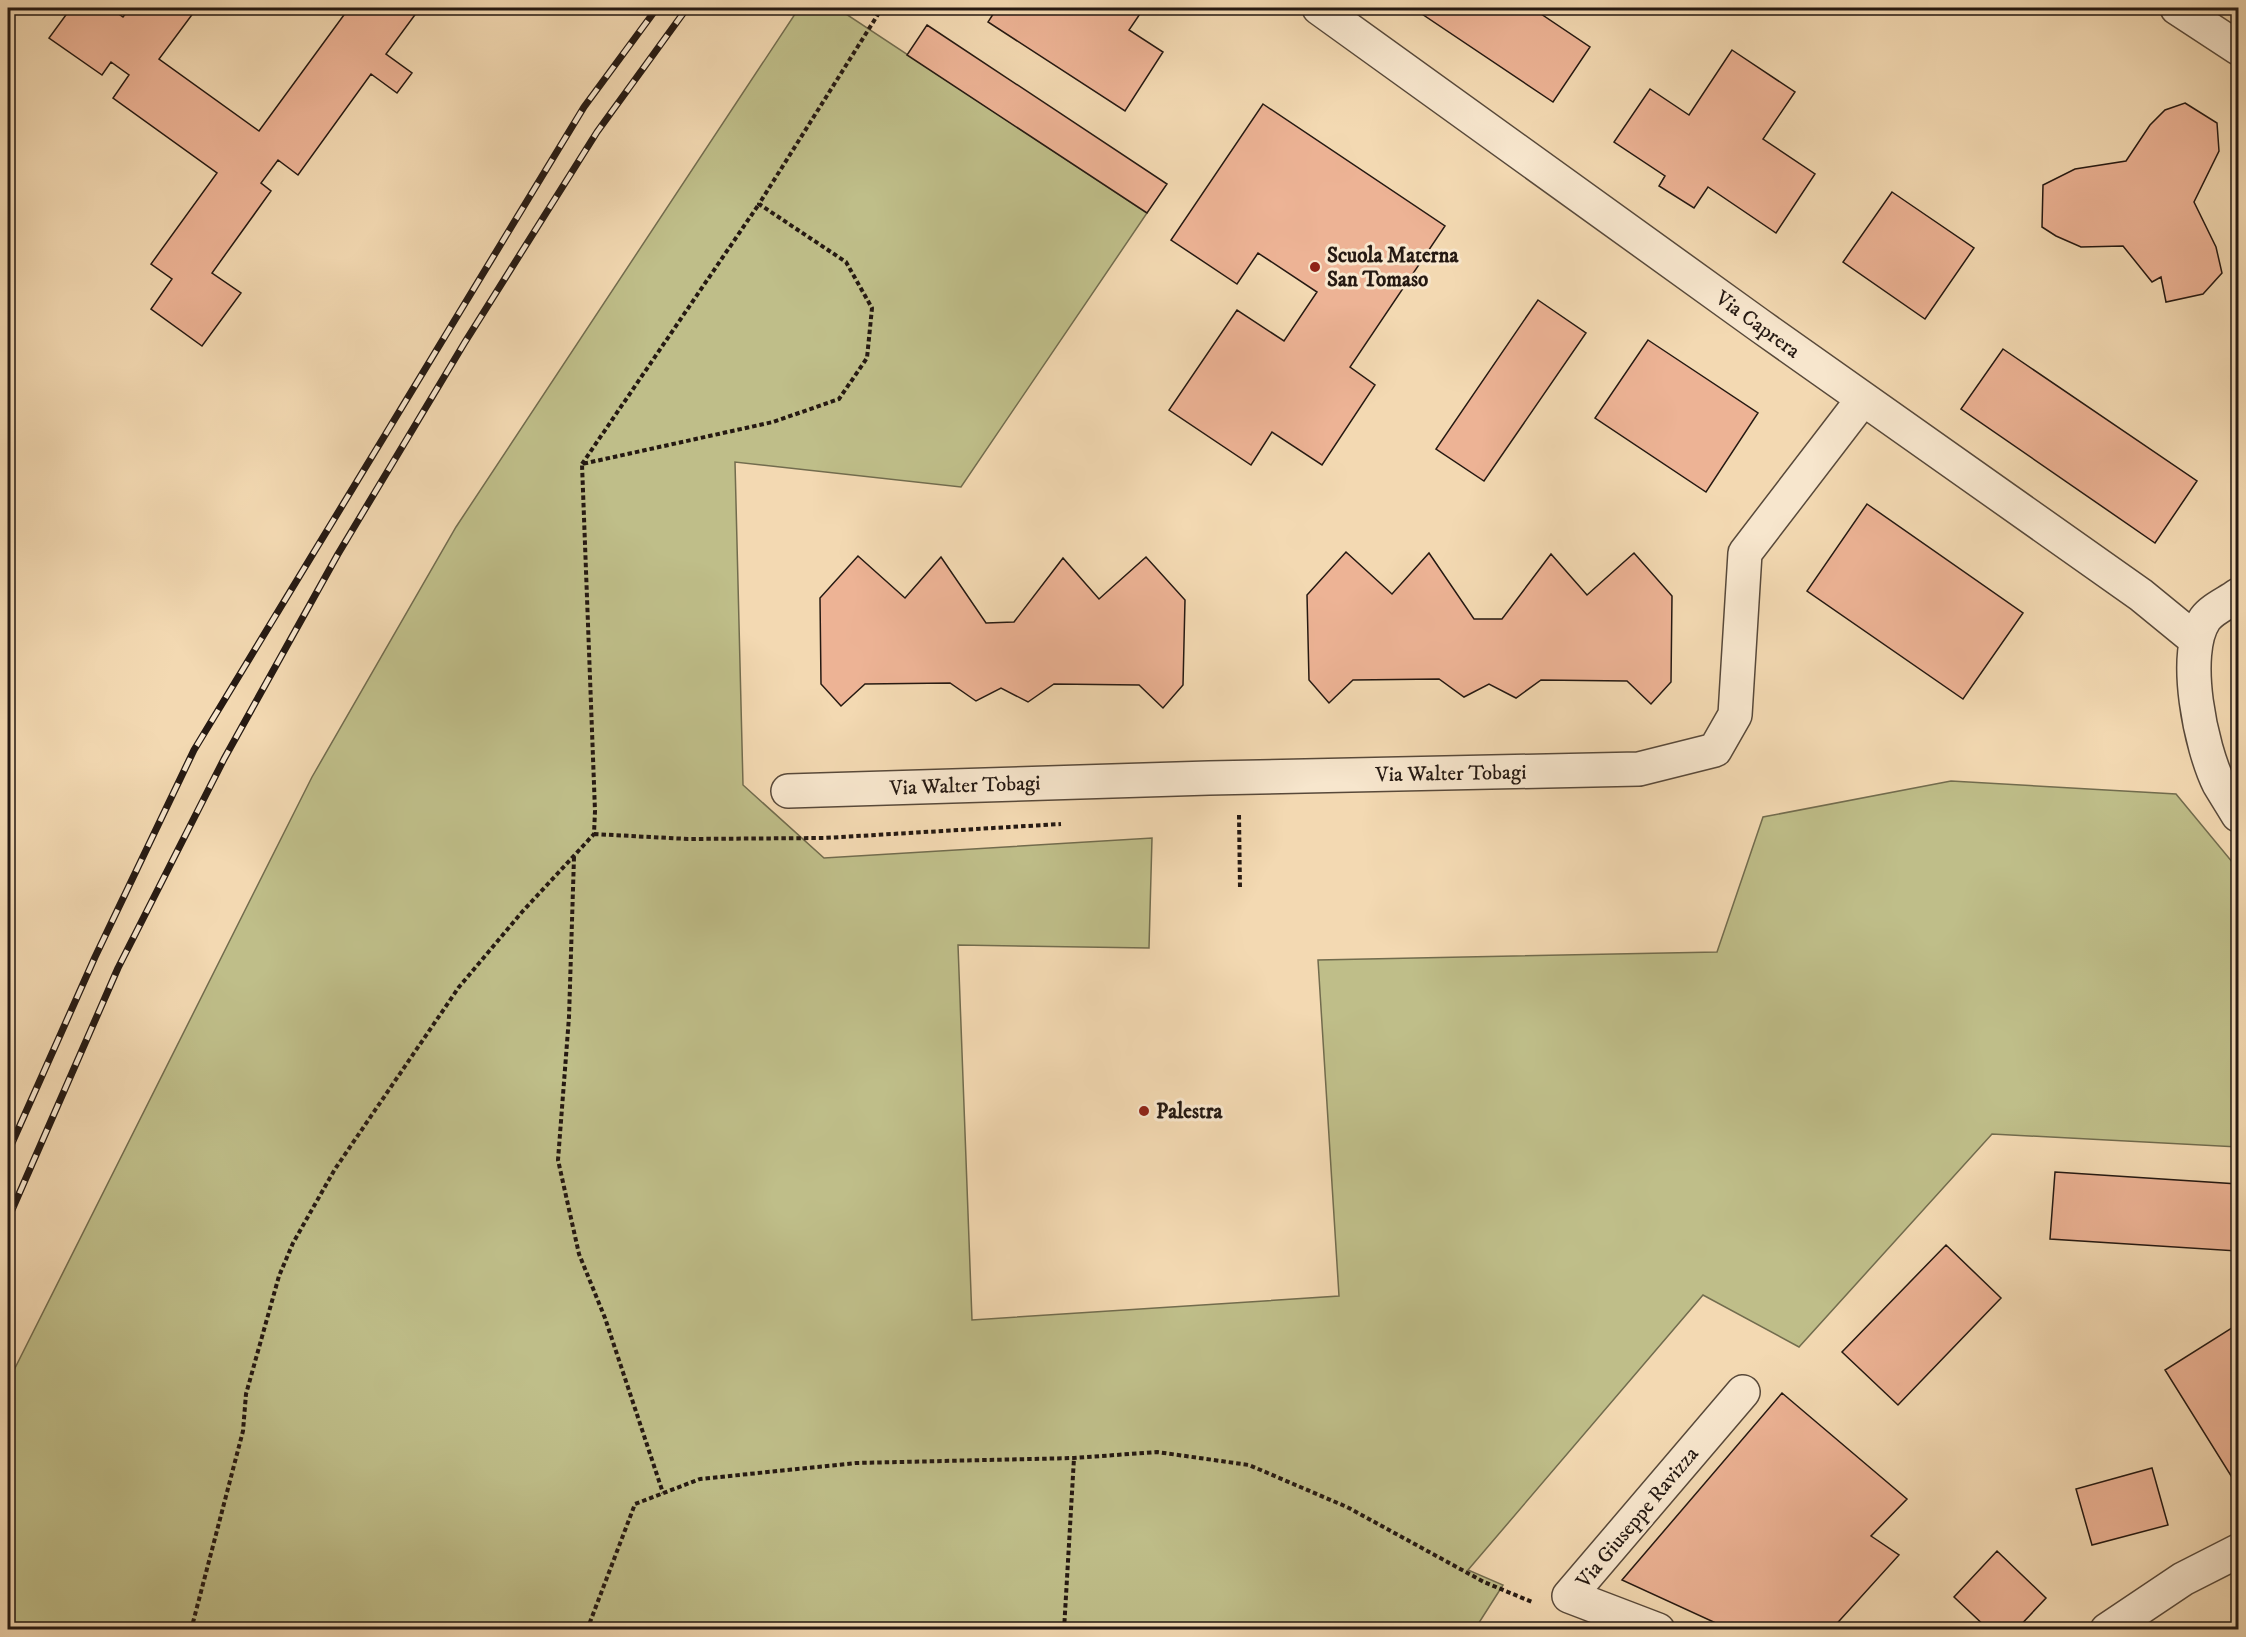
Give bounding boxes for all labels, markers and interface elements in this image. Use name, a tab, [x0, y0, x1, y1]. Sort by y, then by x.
place label: Scuola Materna San Tomaso	[1327, 243, 1459, 293]
marker: Scuola Materna San Tomaso	[1308, 260, 1322, 274]
street label: Via Caprera	[1709, 285, 1805, 364]
street label: Via Walter Tobagi	[1374, 760, 1527, 788]
street label: Via Walter Tobagi	[888, 770, 1041, 802]
place label: Palestra	[1156, 1099, 1224, 1125]
marker: Palestra	[1137, 1104, 1151, 1118]
street label: Via Giuseppe Ravizza	[1570, 1442, 1705, 1594]

